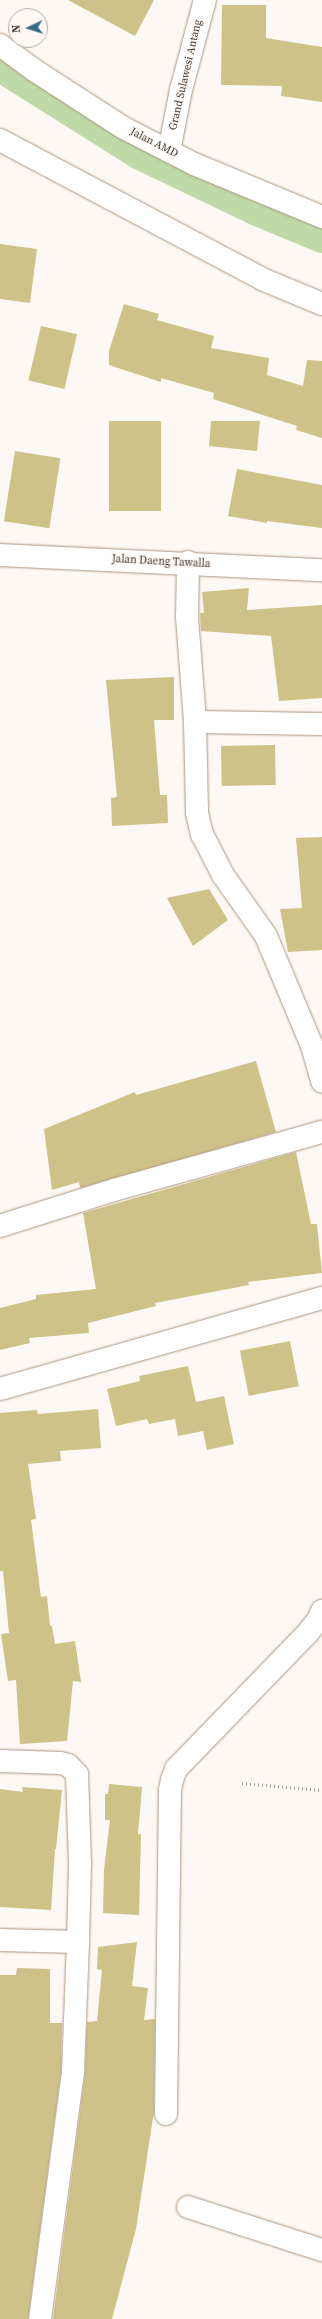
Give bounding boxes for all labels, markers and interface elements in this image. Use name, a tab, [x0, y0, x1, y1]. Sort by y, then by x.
north arrow	[8, 8, 48, 48]
street label: Grand Sulawesi Antang	[167, 18, 205, 132]
text: N	[9, 24, 24, 33]
street label: Jalan AMD	[128, 125, 180, 161]
street label: Jalan Daeng Tawalla	[111, 553, 211, 571]

